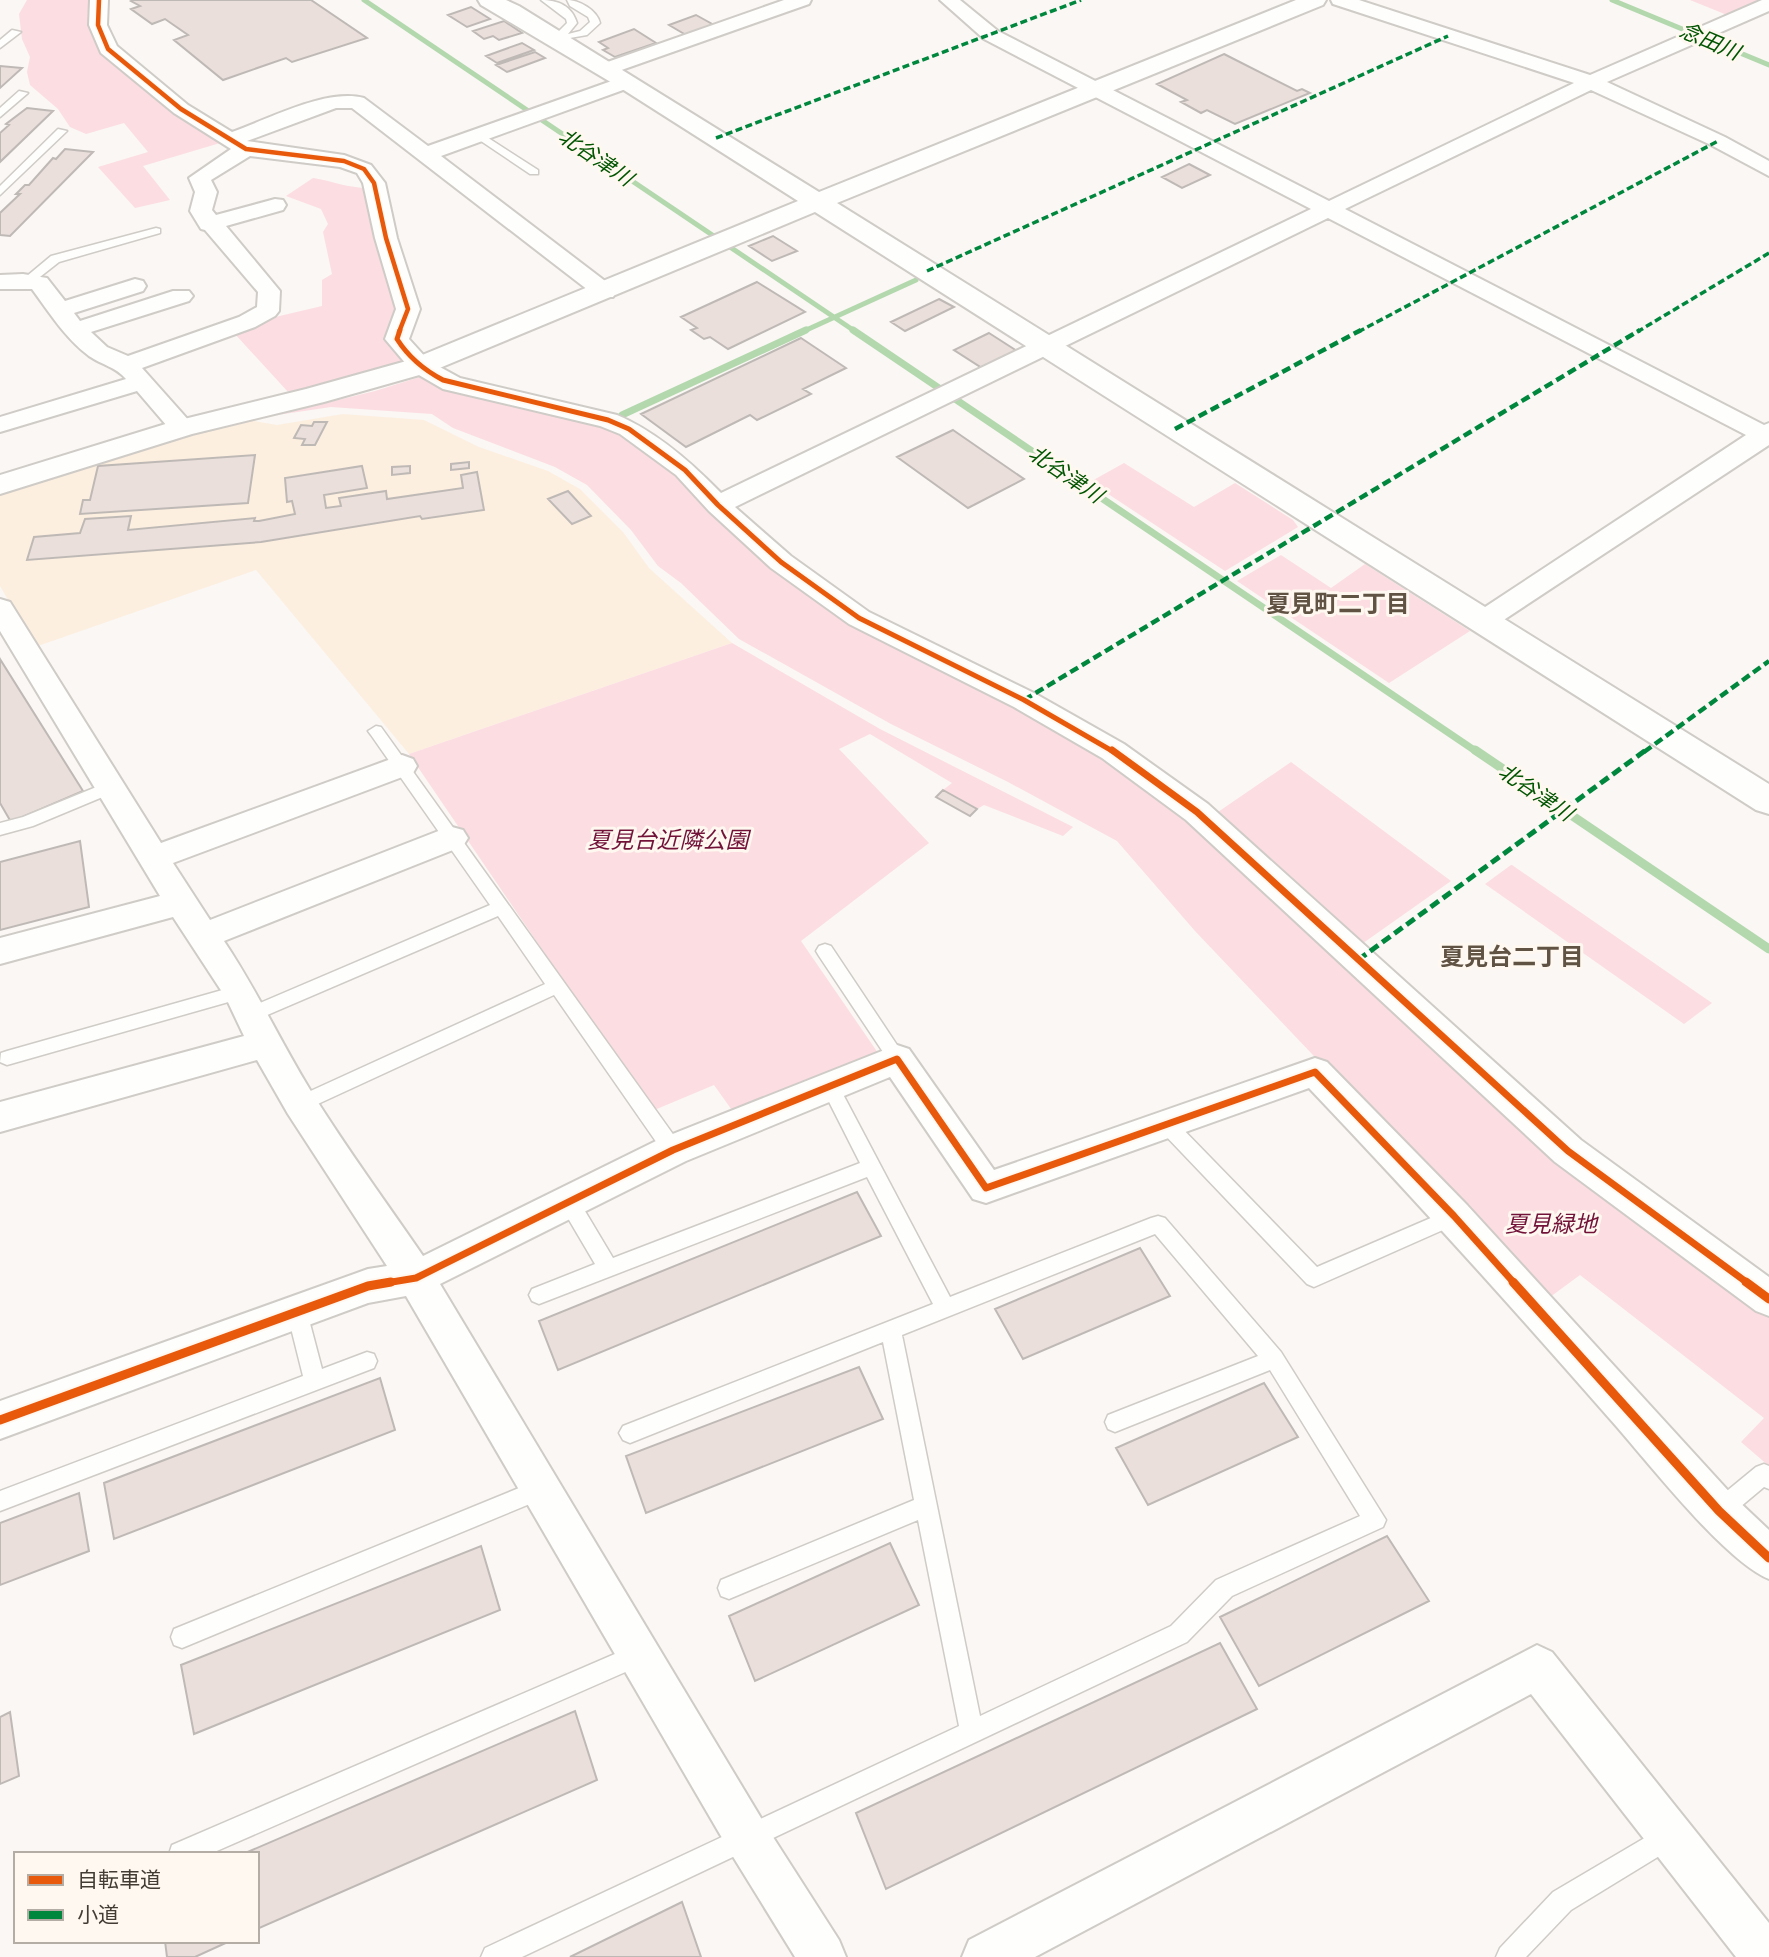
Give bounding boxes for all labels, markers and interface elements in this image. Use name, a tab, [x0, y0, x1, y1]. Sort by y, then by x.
water label: 念田川	[1676, 17, 1746, 66]
water label: 北谷津川	[554, 123, 639, 192]
water label: 北谷津川	[1024, 440, 1109, 509]
district label: 夏見町二丁目	[1266, 589, 1410, 618]
water label: 北谷津川	[1494, 758, 1579, 827]
park label: 夏見台近隣公園	[588, 826, 752, 854]
district label: 夏見台二丁目	[1440, 942, 1584, 971]
park label: 夏見緑地	[1505, 1210, 1599, 1238]
legend	[14, 1852, 259, 1943]
text: 自転車道	[77, 1867, 161, 1892]
text: 小道	[77, 1902, 119, 1927]

